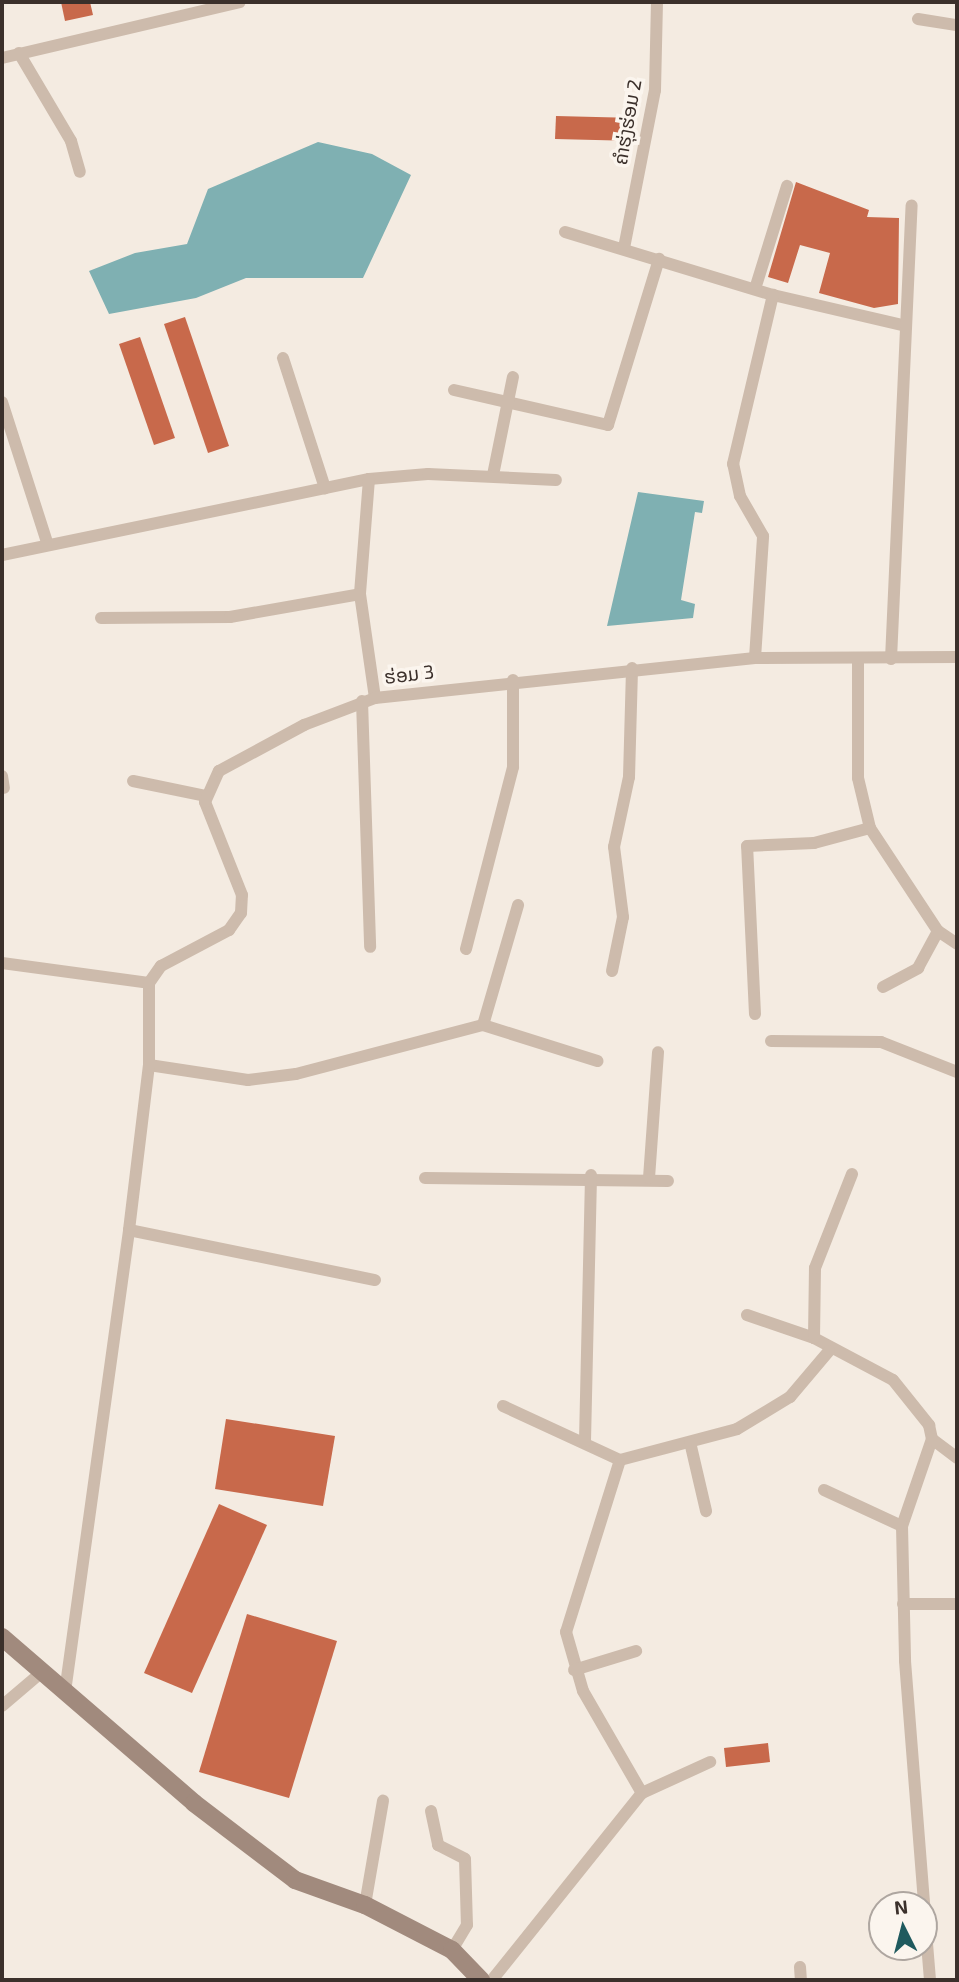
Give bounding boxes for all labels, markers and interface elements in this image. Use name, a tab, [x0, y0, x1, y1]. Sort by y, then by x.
street label: ຄໍາຮຸ່ງຮ່ອມ 2	[608, 77, 646, 167]
street label: ຮ່ອມ 3	[383, 660, 435, 688]
north arrow	[868, 1891, 938, 1961]
text: N	[893, 1894, 909, 1919]

